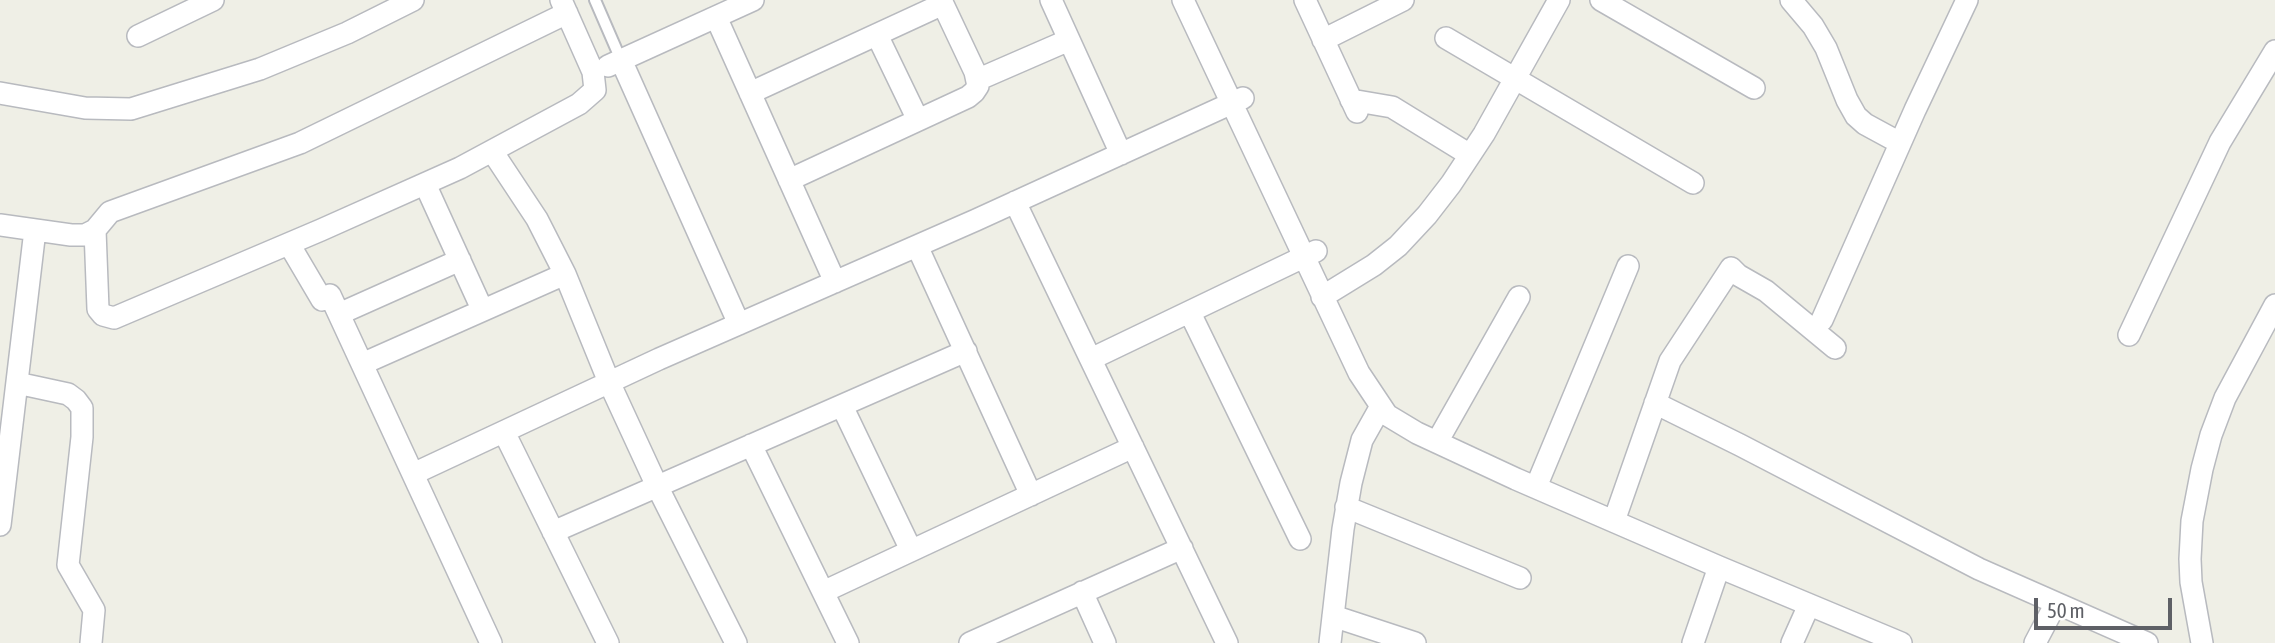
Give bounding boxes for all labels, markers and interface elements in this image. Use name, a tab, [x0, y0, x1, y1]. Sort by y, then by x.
scale bar	[2037, 584, 2175, 628]
text: 50 m	[2047, 598, 2085, 622]

